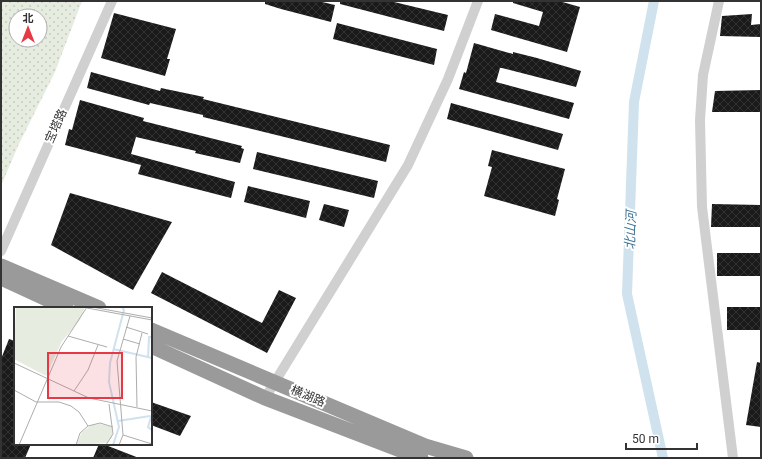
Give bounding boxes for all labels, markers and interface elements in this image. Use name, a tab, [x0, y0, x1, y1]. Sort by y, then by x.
north arrow	[8, 8, 48, 48]
text: 北	[23, 12, 34, 25]
street label: 宝塔路	[42, 107, 70, 145]
water label: 北山河	[622, 207, 639, 250]
inset map	[14, 307, 152, 445]
street label: 横湖路	[289, 383, 327, 409]
scale bar	[626, 425, 697, 451]
text: 50 m	[632, 432, 659, 446]

